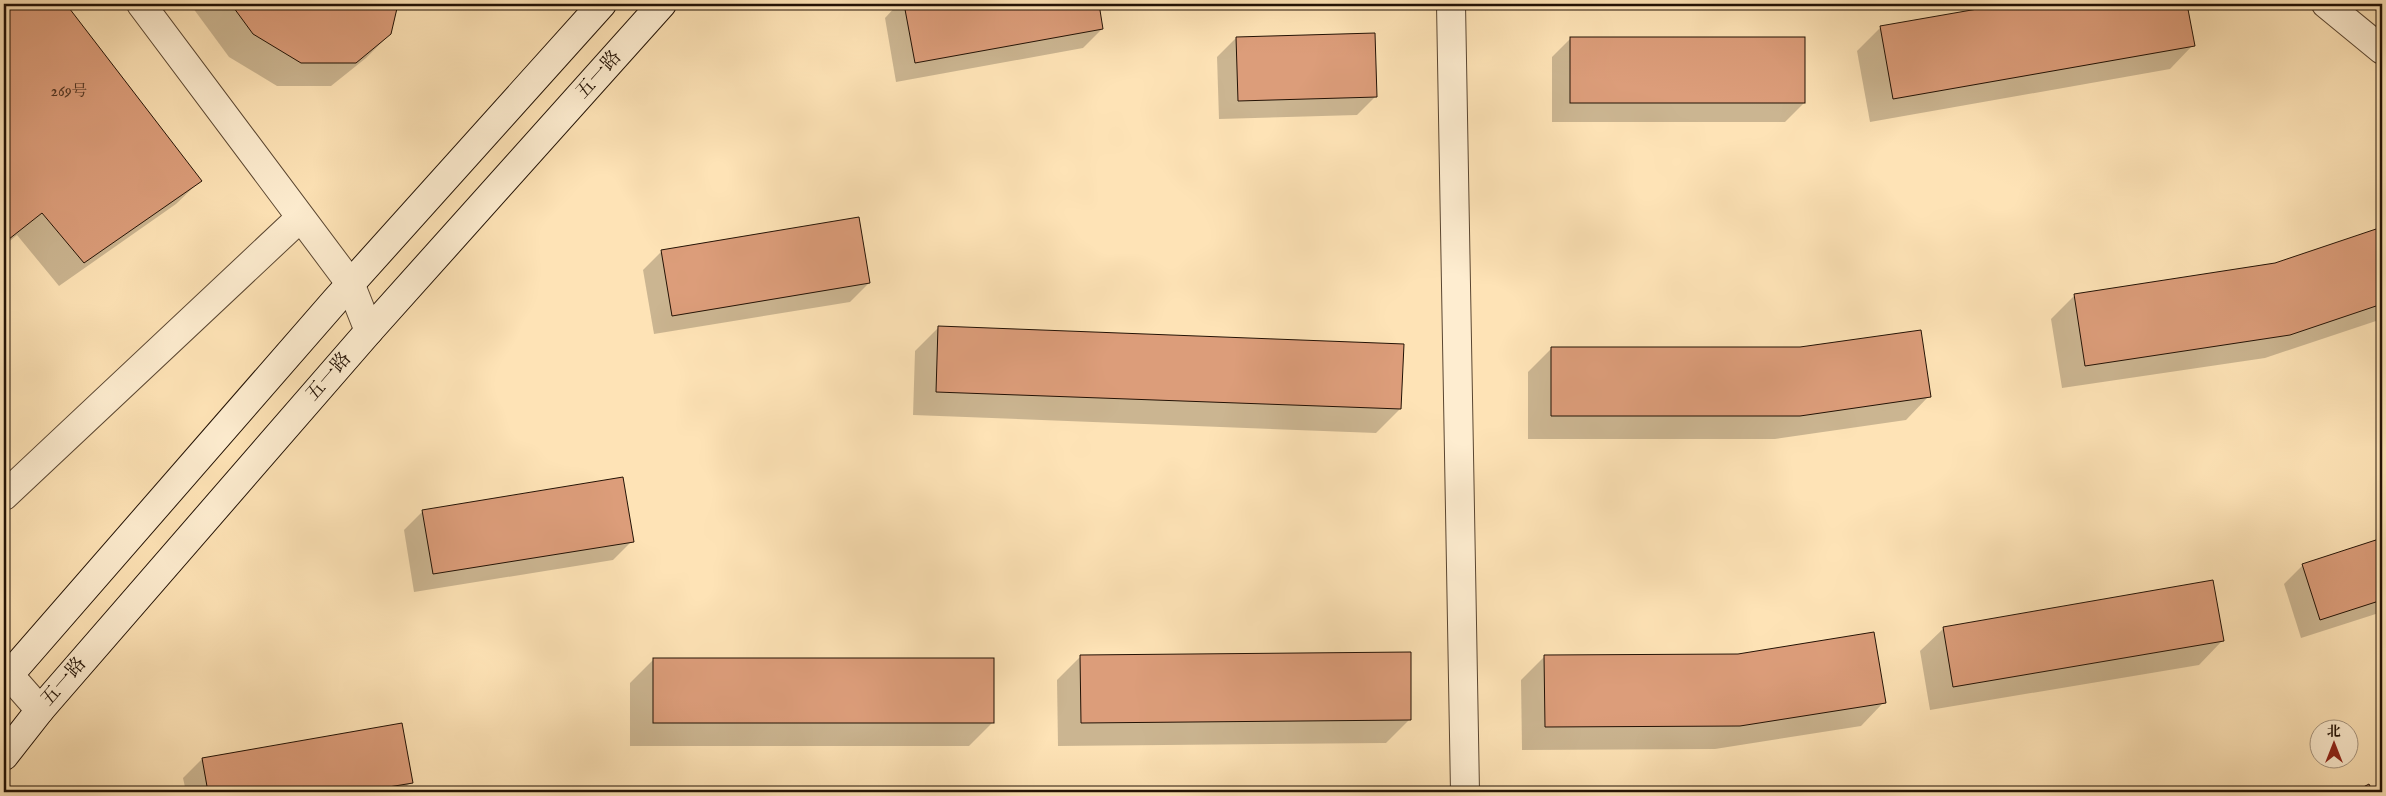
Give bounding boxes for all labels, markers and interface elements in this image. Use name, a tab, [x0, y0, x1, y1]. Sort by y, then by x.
street label: 五一路	[571, 46, 627, 104]
house number: 269号	[50, 82, 88, 102]
street label: 五一路	[301, 348, 357, 406]
street label: 五一路	[36, 653, 92, 711]
north arrow	[2308, 718, 2358, 768]
text: 北	[2327, 723, 2341, 741]

